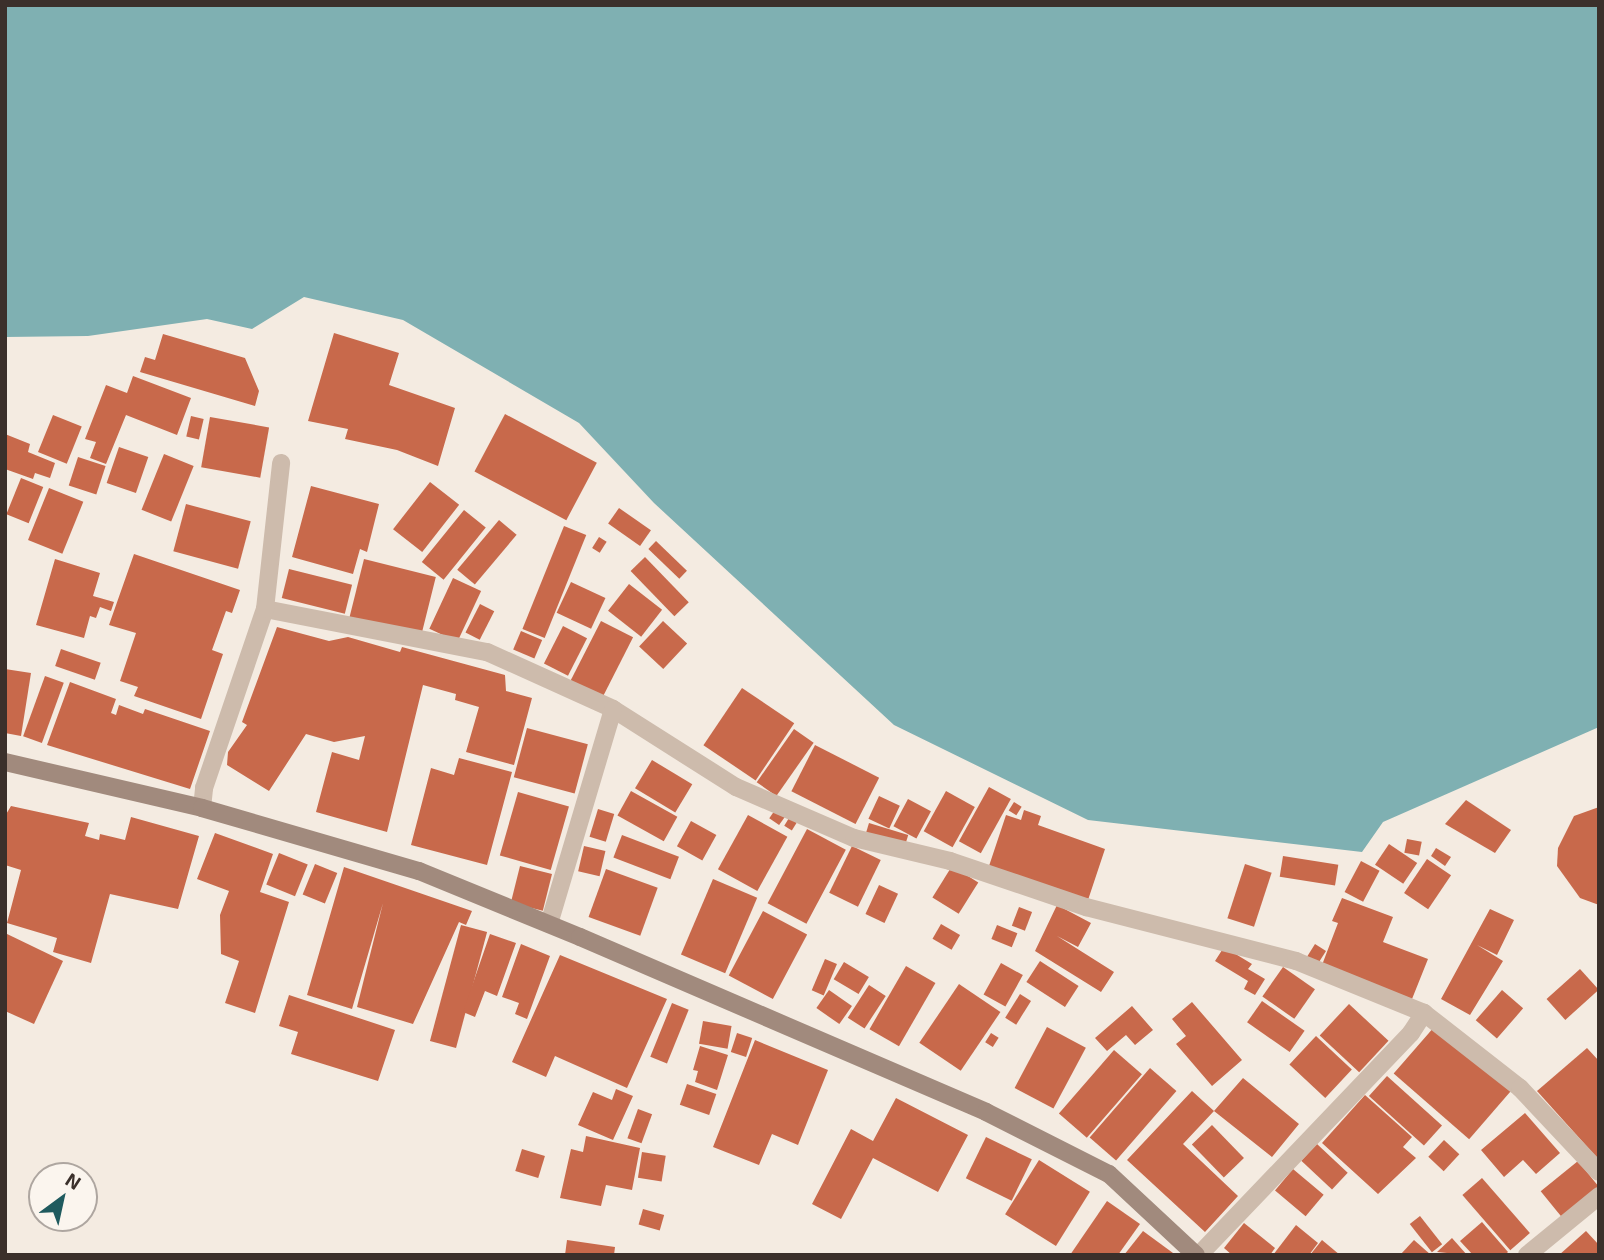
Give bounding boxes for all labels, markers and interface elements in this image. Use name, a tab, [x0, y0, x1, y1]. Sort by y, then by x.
north arrow	[28, 1162, 98, 1232]
text: N	[62, 1167, 86, 1194]

